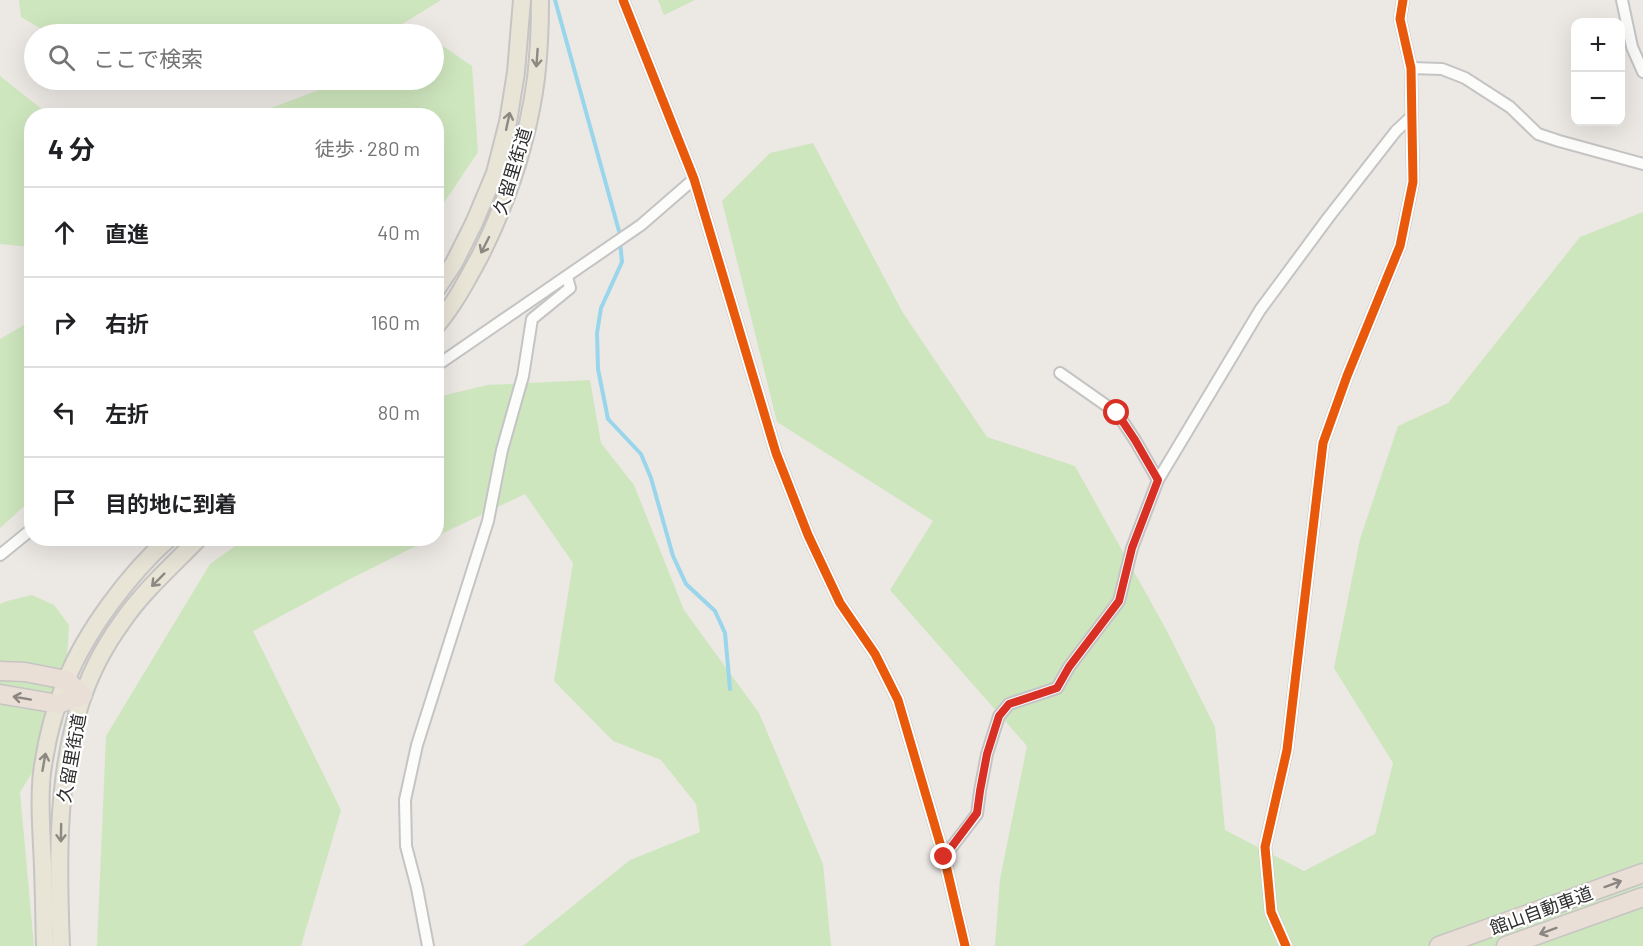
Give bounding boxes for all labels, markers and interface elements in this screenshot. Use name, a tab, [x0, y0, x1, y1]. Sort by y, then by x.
map controls	[1571, 18, 1625, 126]
button: +	[1571, 18, 1625, 72]
search box	[24, 24, 444, 90]
icon: search	[45, 41, 78, 74]
text: ここで検索	[93, 45, 203, 71]
one-way arrow	[532, 48, 543, 68]
button: −	[1571, 72, 1625, 126]
one-way arrow	[503, 112, 514, 131]
street label: 久留里街道	[488, 125, 536, 217]
text: 4 分	[48, 133, 95, 164]
text: 徒歩 · 280 m	[315, 136, 420, 160]
icon: ahead	[48, 216, 81, 249]
text: 直進	[105, 220, 149, 246]
text: 40 m	[377, 220, 420, 244]
one-way arrow	[479, 236, 491, 254]
icon: right	[48, 306, 81, 339]
text: 右折	[105, 310, 149, 336]
text: 160 m	[371, 310, 420, 334]
icon: left	[48, 396, 81, 429]
route start	[1103, 399, 1129, 425]
text: 左折	[105, 400, 149, 426]
text: 80 m	[378, 400, 420, 424]
icon: arrive	[48, 486, 81, 519]
text: 目的地に到着	[105, 490, 237, 516]
one-way arrow	[150, 573, 165, 587]
one-way arrow	[12, 692, 32, 703]
street label: 久留里街道	[52, 712, 90, 804]
one-way arrow	[39, 752, 50, 772]
one-way arrow	[55, 823, 67, 843]
route end	[930, 843, 956, 869]
one-way arrow	[1603, 877, 1622, 888]
street label: 館山自動車道	[1486, 881, 1596, 939]
one-way arrow	[1539, 926, 1558, 937]

